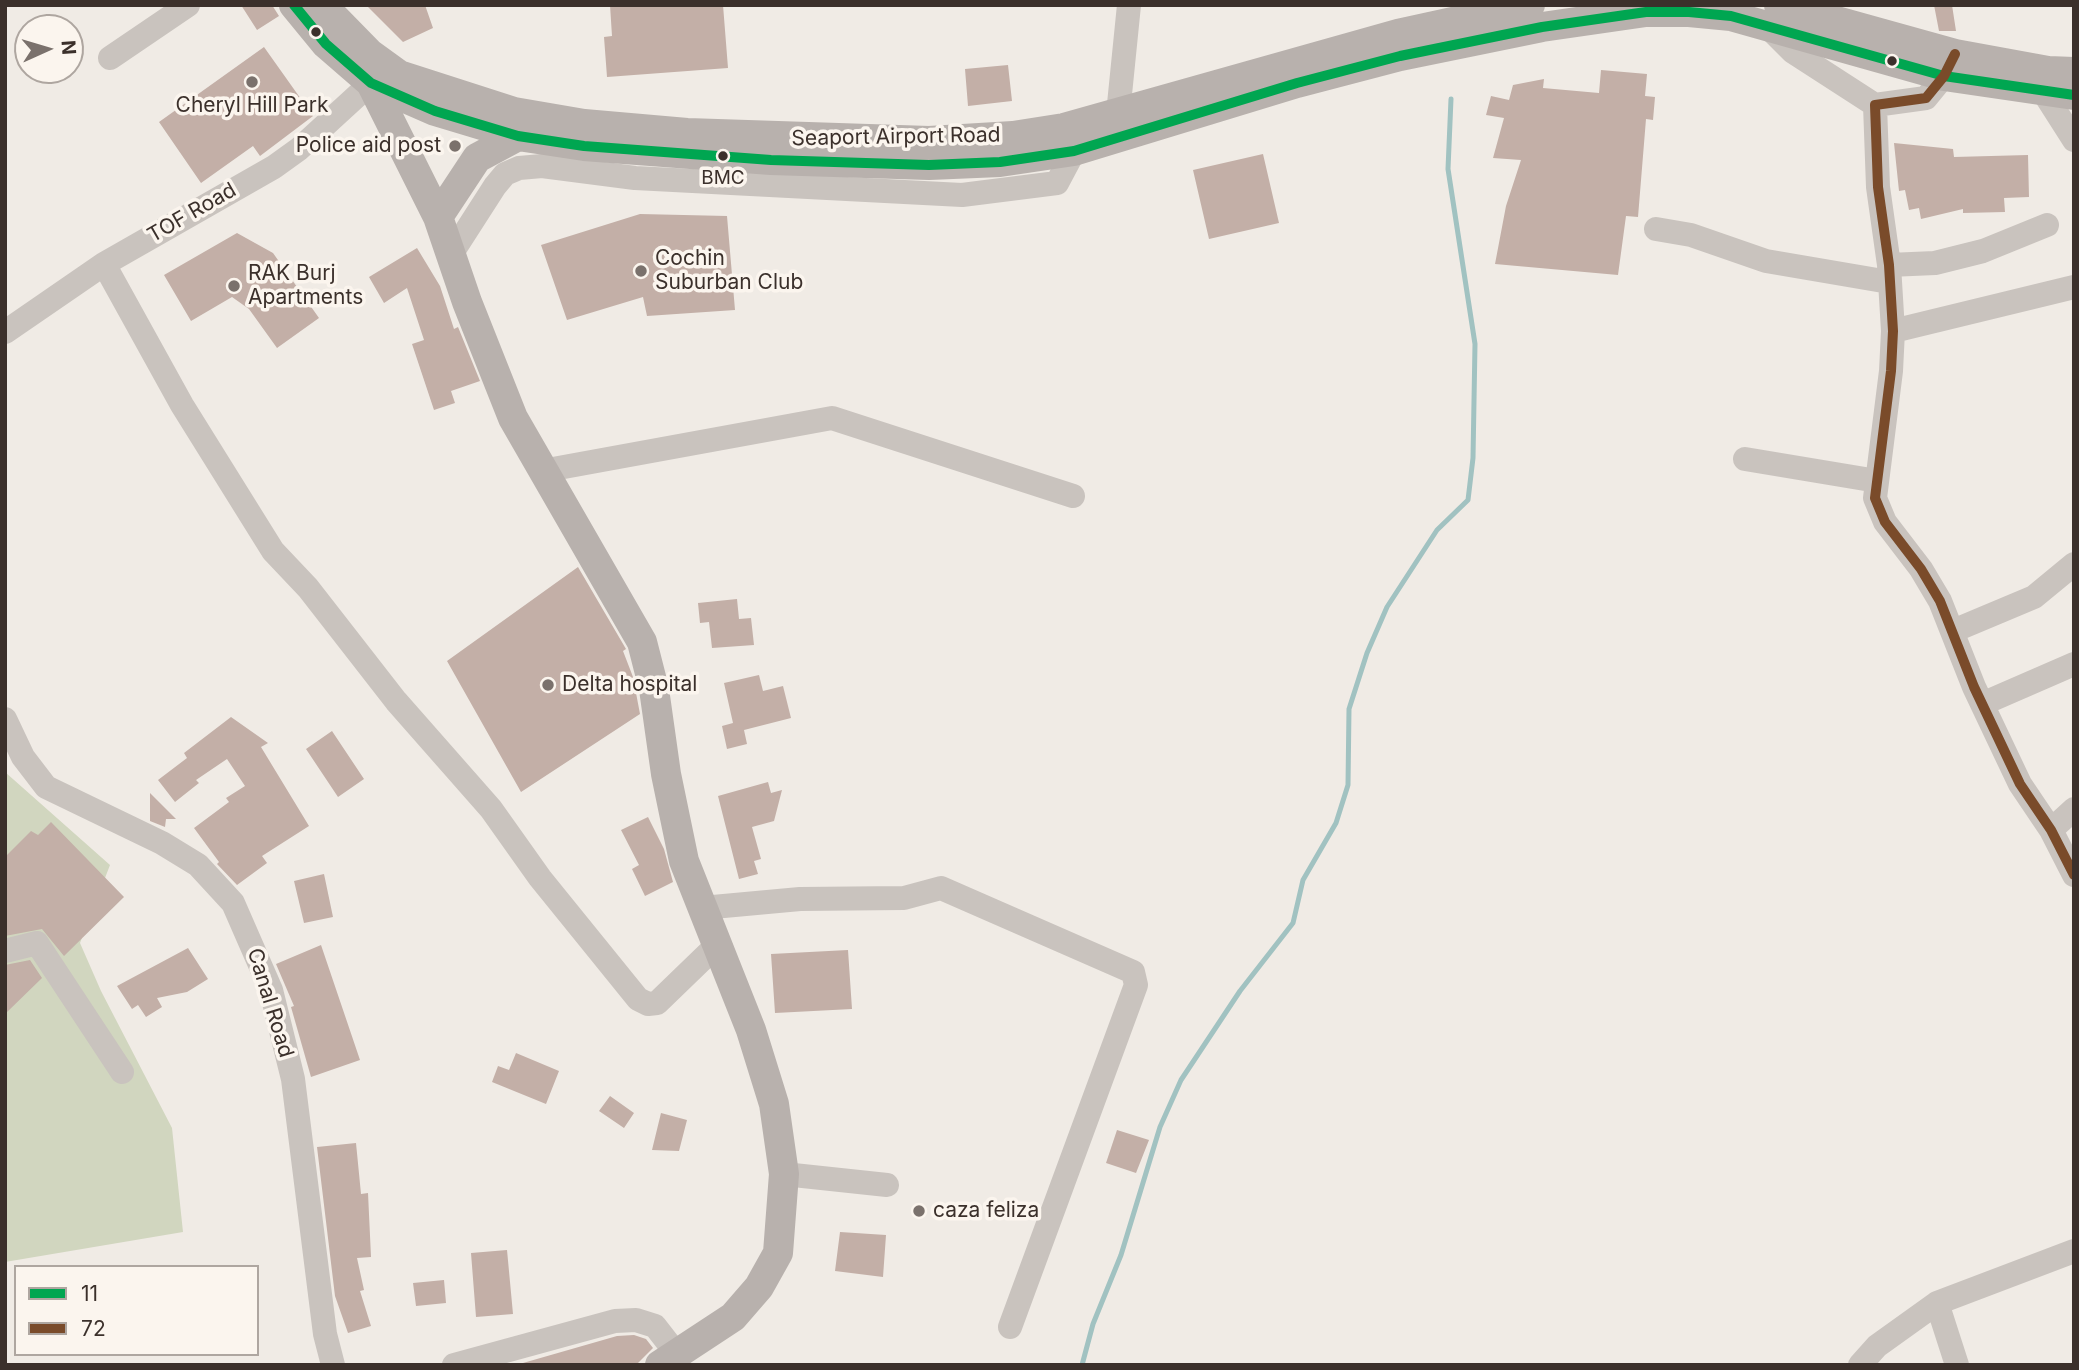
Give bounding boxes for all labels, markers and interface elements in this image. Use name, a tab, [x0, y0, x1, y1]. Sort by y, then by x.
north arrow	[14, 14, 84, 84]
unlabelled marker	[309, 25, 323, 39]
text: N	[56, 40, 80, 56]
unlabelled marker	[1885, 54, 1899, 68]
marker: Cheryl Hill Park	[244, 74, 260, 90]
place label: Cheryl Hill Park	[176, 93, 328, 119]
street label: Seaport Airport Road	[791, 123, 1001, 151]
place label: Police aid post	[296, 133, 441, 159]
marker: Police aid post	[447, 138, 463, 154]
marker: BMC	[716, 149, 730, 163]
place label: BMC	[701, 167, 745, 189]
street label: TOF Road	[143, 178, 241, 248]
place label: Cochin Suburban Club	[655, 246, 803, 296]
place label: RAK Burj Apartments	[248, 261, 363, 311]
marker: Cochin Suburban Club	[633, 263, 649, 279]
marker: RAK Burj Apartments	[226, 278, 242, 294]
place label: Delta hospital	[562, 672, 697, 698]
marker: Delta hospital	[540, 677, 556, 693]
street label: Canal Road	[241, 945, 299, 1061]
place label: caza feliza	[933, 1198, 1039, 1224]
marker: caza feliza	[911, 1203, 927, 1219]
legend	[14, 1265, 259, 1356]
text: 11	[81, 1281, 98, 1306]
text: 72	[81, 1316, 106, 1341]

